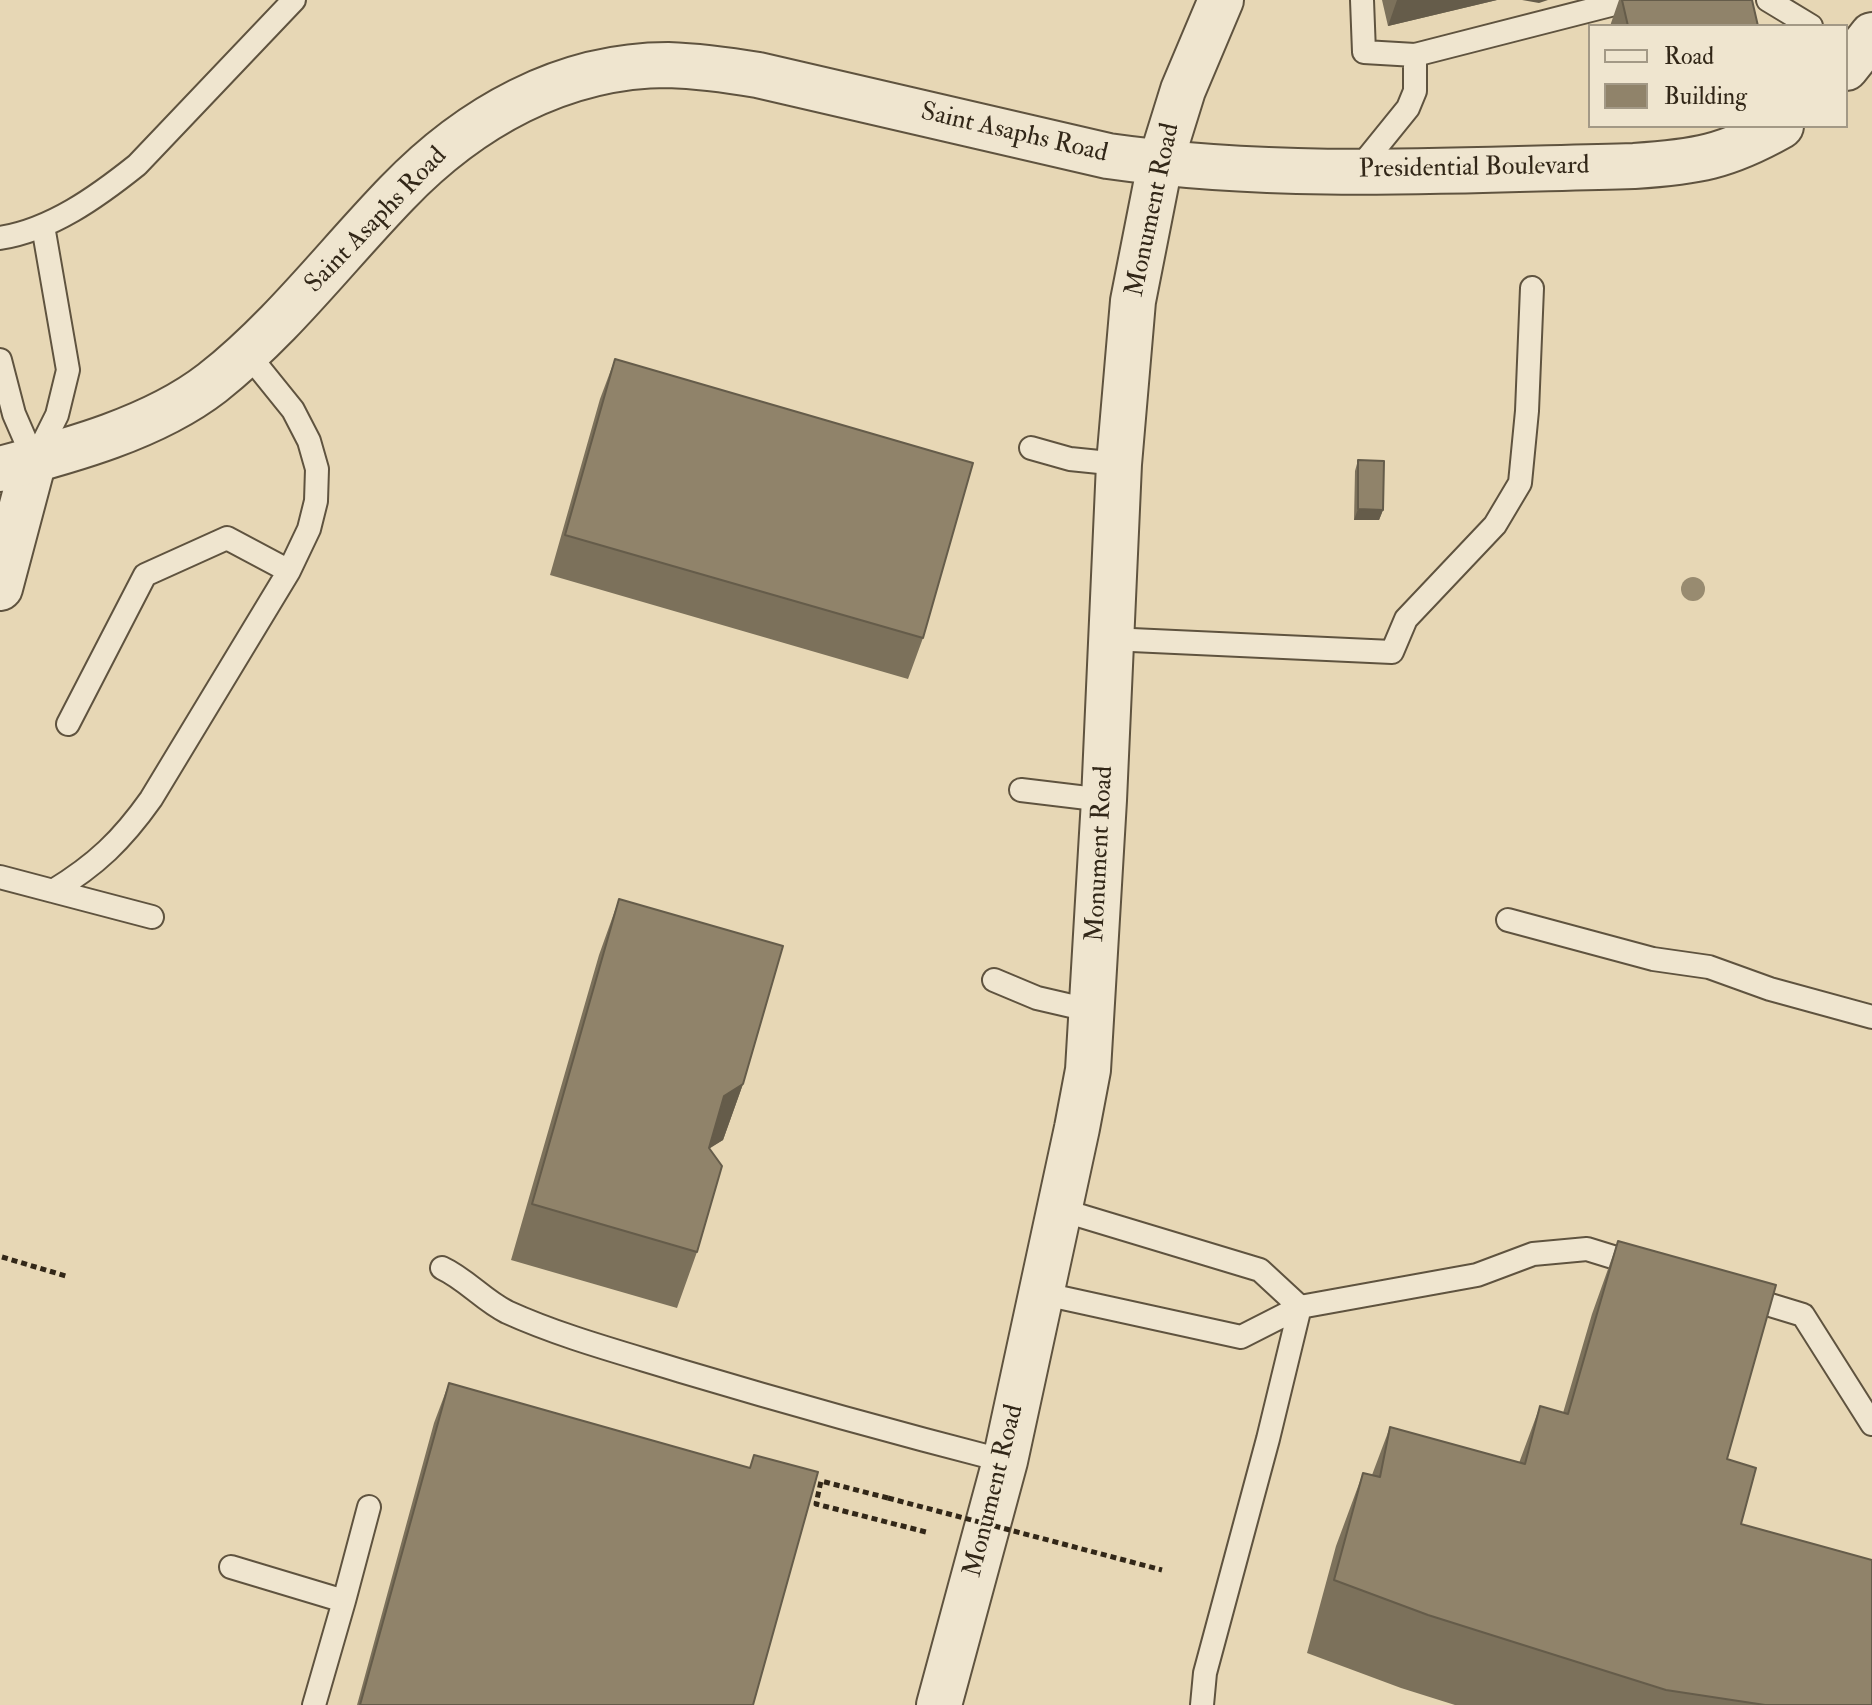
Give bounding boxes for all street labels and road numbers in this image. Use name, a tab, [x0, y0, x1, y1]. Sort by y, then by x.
street label: Saint Asaphs Road	[918, 97, 1110, 171]
street label: Monument Road	[1120, 121, 1188, 299]
street label: Saint Asaphs Road	[300, 142, 454, 300]
street label: Presidential Boulevard	[1358, 151, 1590, 187]
street label: Monument Road	[1081, 765, 1121, 943]
street label: Monument Road	[959, 1402, 1031, 1580]

